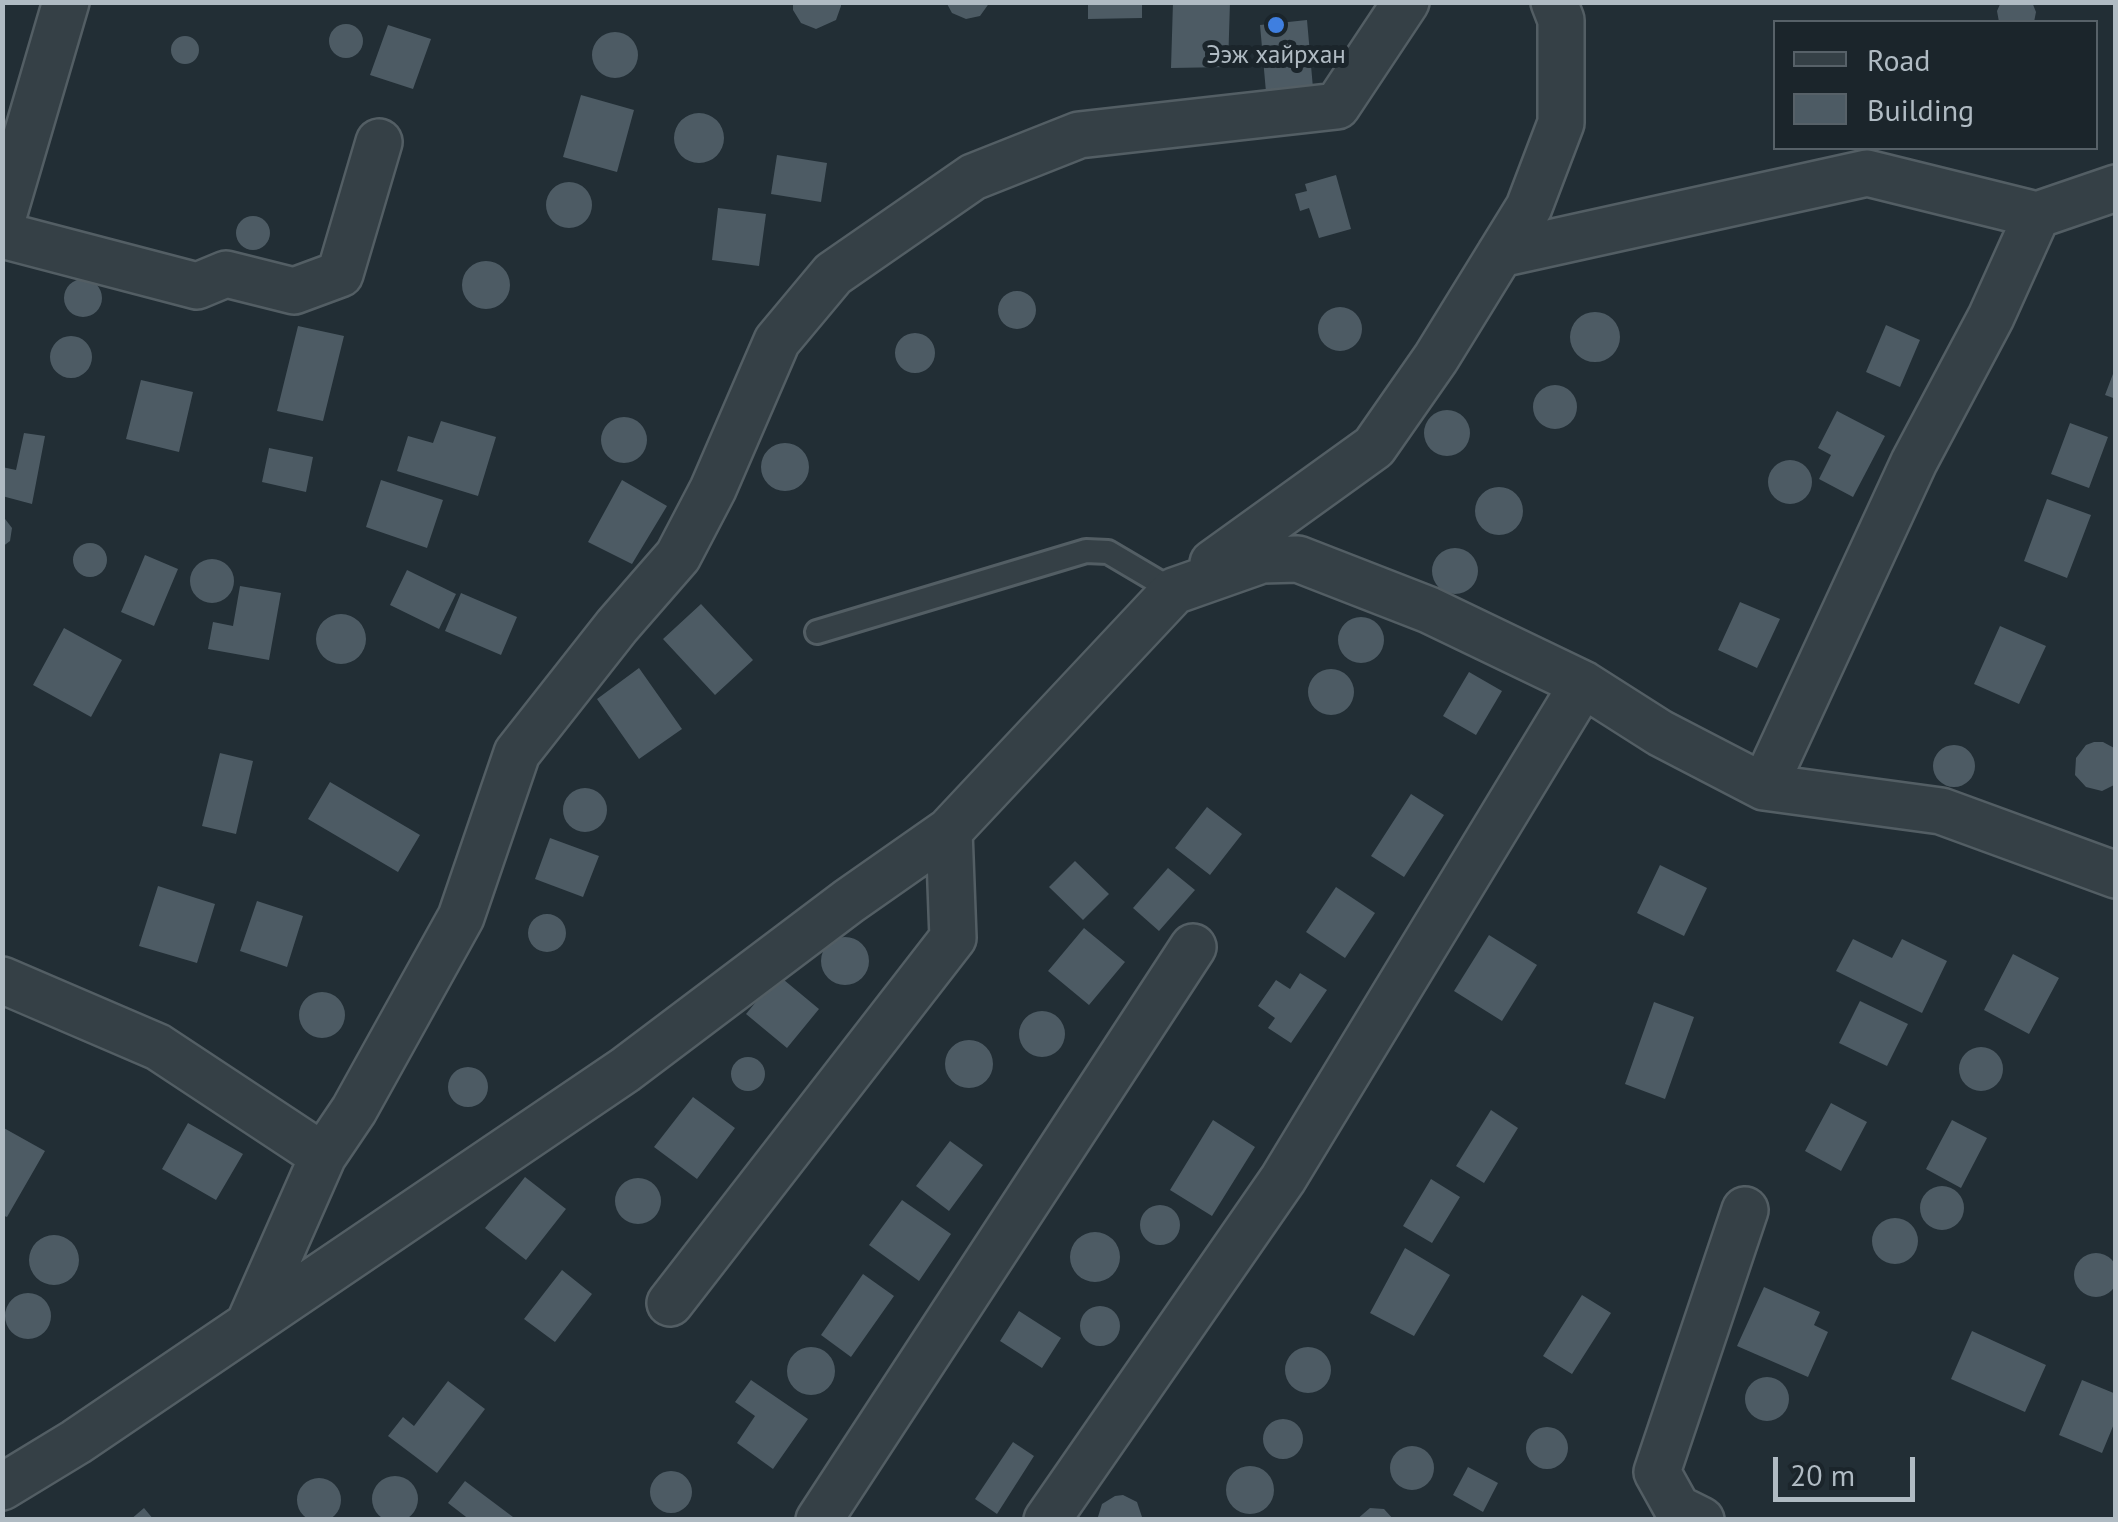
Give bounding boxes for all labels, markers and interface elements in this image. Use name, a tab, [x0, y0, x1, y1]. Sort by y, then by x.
marker: Ээж хайрхан	[1265, 14, 1287, 36]
legend	[1773, 20, 2098, 150]
text: Road	[1867, 40, 1931, 79]
place label: Ээж хайрхан	[1206, 41, 1346, 71]
text: Building	[1867, 90, 1974, 129]
scale bar	[1778, 1437, 1920, 1499]
text: 20 m	[1790, 1455, 1855, 1494]

